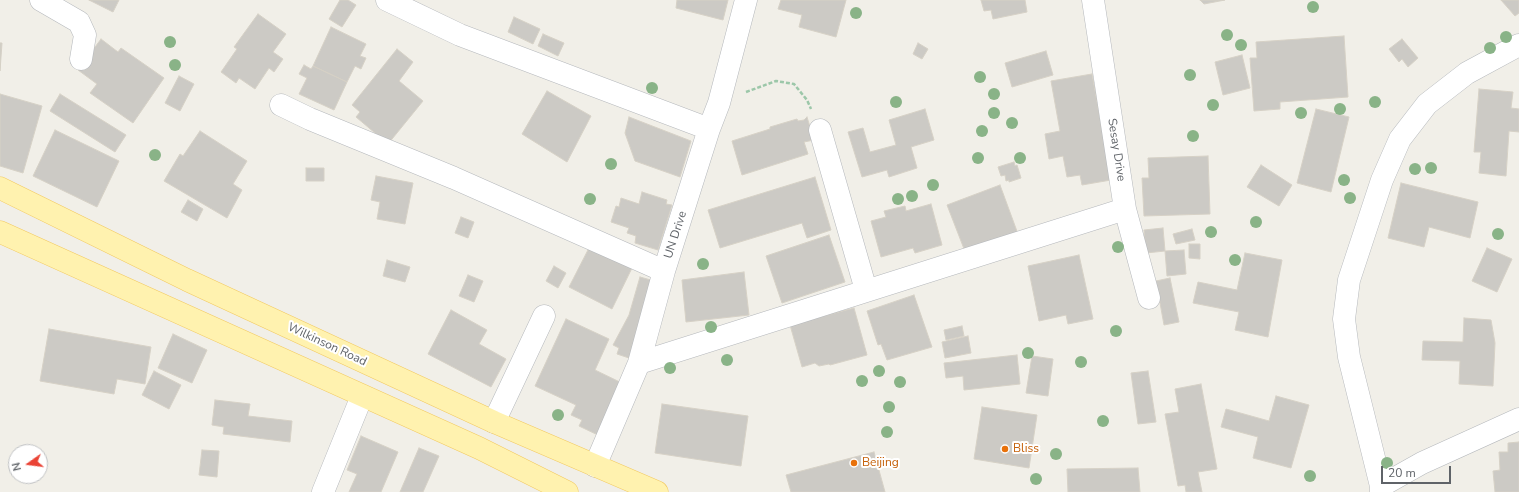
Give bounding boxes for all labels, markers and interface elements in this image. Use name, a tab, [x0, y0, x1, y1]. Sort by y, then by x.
street label: Sesay Drive	[1104, 117, 1128, 183]
street label: UN Drive	[662, 209, 690, 261]
street label: Wilkinson Road	[285, 320, 369, 370]
place label: Bliss	[1013, 442, 1039, 456]
north arrow	[8, 444, 48, 484]
marker: Bliss	[1000, 444, 1010, 454]
place label: Beijing	[862, 456, 899, 470]
marker: Beijing	[849, 458, 859, 468]
scale bar	[1383, 458, 1453, 484]
text: N	[9, 461, 25, 473]
text: 20 m	[1388, 465, 1416, 481]

